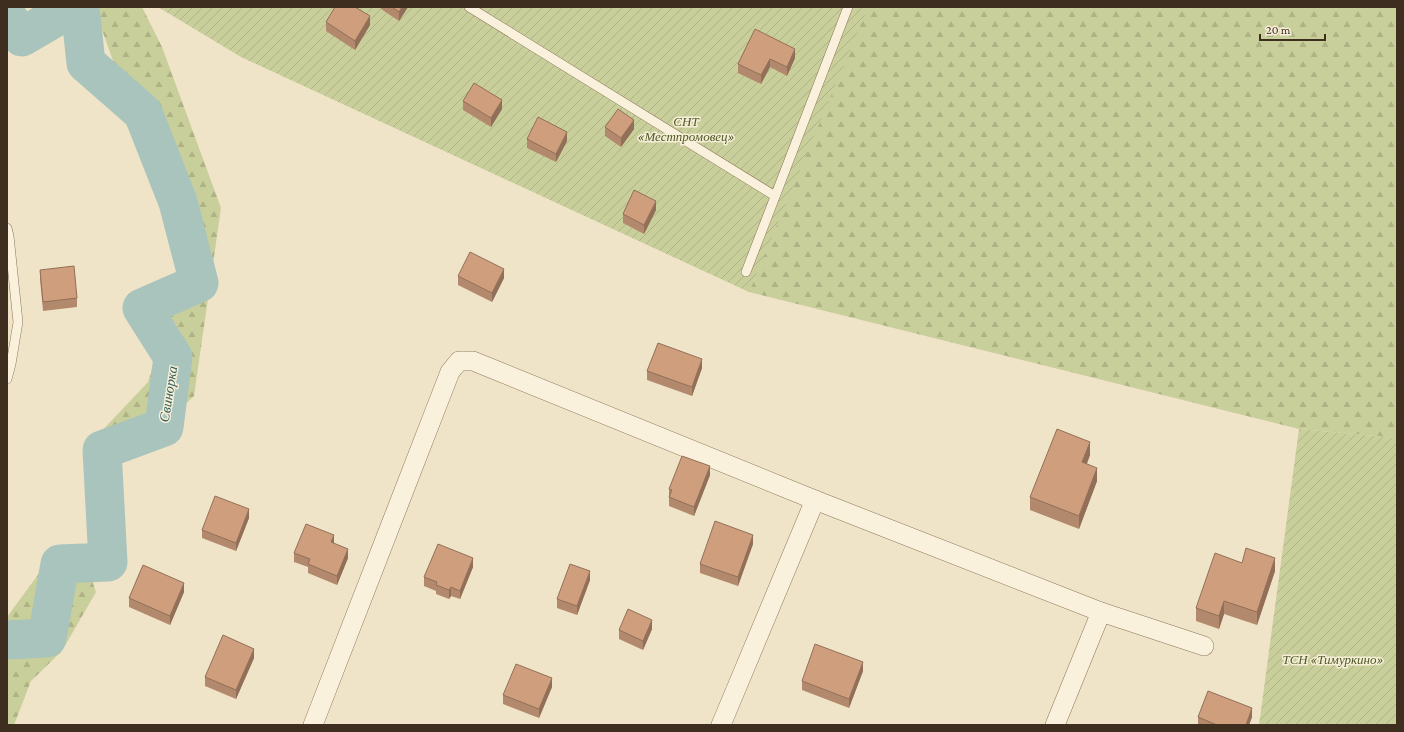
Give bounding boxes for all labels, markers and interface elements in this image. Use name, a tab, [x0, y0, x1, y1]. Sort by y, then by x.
scale bar	[1260, 16, 1325, 42]
text: 20 m	[1266, 23, 1291, 37]
park label: СНТ «Местпромовец»	[637, 114, 735, 144]
water label: Свинорка	[156, 365, 180, 423]
park label: ТСН «Тимуркино»	[1282, 652, 1384, 667]

